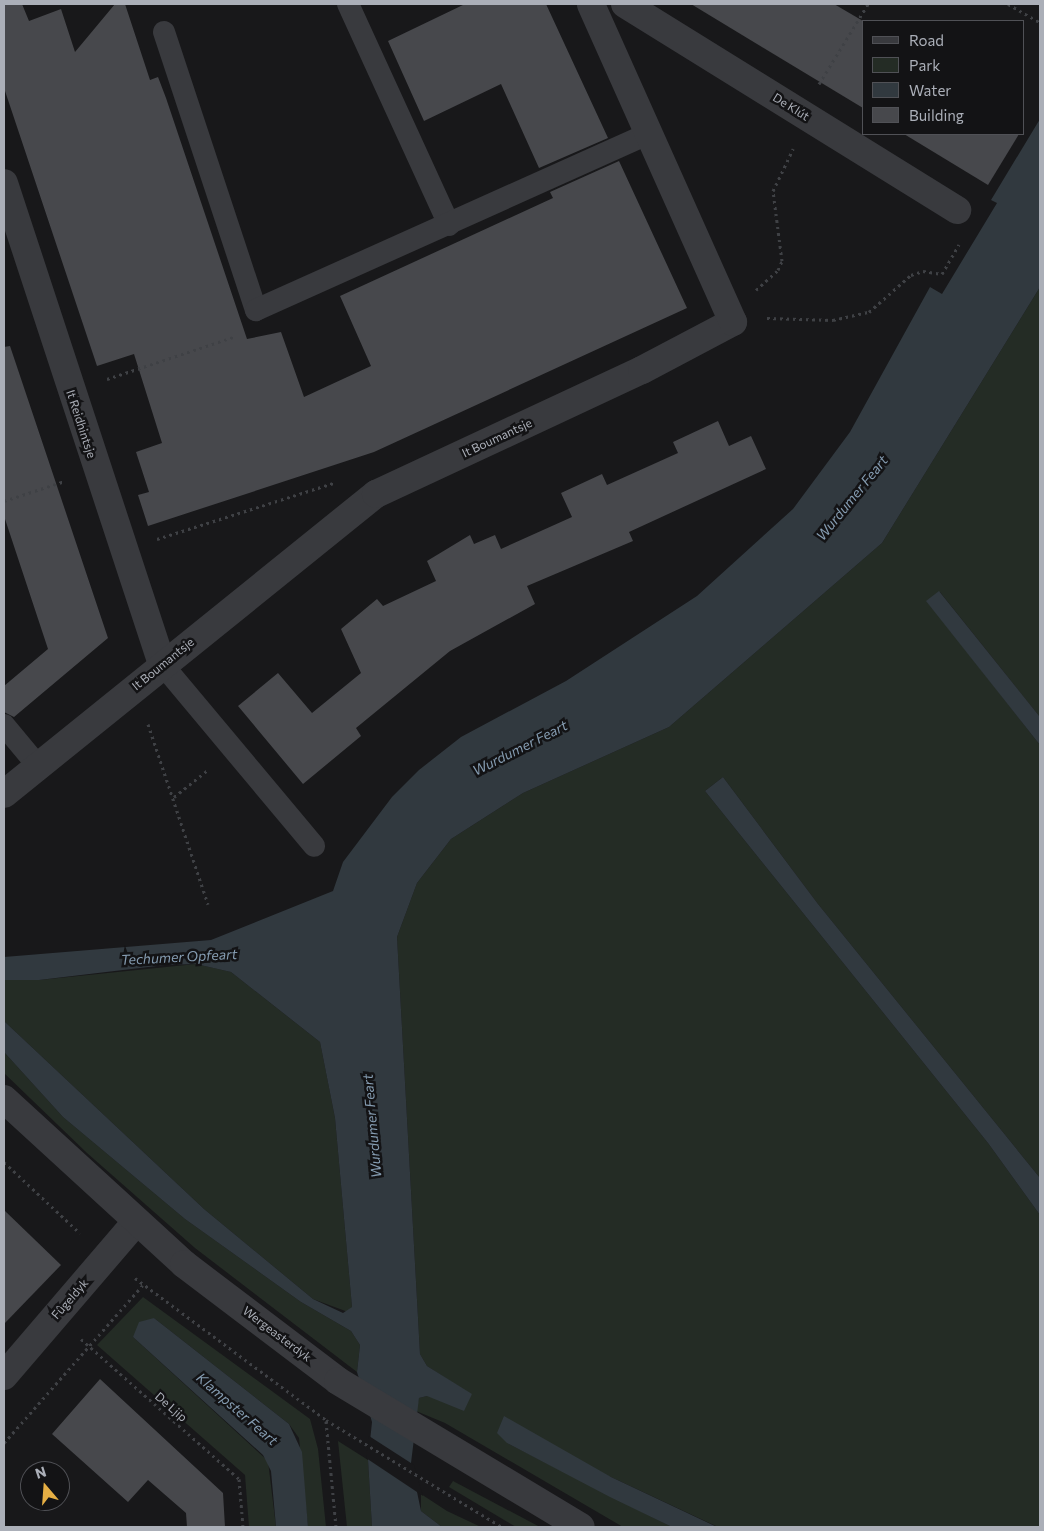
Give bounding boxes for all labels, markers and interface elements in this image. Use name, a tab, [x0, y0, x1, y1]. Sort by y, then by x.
legend	[862, 20, 1024, 135]
text: Road	[909, 31, 944, 49]
text: Park	[909, 56, 940, 74]
text: Water	[909, 81, 951, 99]
street label: De Klút	[770, 90, 812, 124]
text: Building	[909, 106, 964, 124]
street label: It Reidhintsje	[63, 388, 99, 460]
street label: It Boumantsje	[460, 416, 534, 460]
water label: Wurdumer Feart	[813, 452, 891, 544]
street label: It Boumantsje	[129, 635, 197, 693]
water label: Wurdumer Feart	[470, 717, 570, 779]
water label: Techumer Opfeart	[120, 946, 238, 968]
water label: Wurdumer Feart	[359, 1073, 385, 1179]
street label: Fûgeldyk	[49, 1276, 91, 1322]
street label: Wergeasterdyk	[240, 1303, 314, 1365]
water label: Klampster Feart	[193, 1369, 281, 1449]
street label: De Ljip	[152, 1389, 190, 1425]
north arrow	[20, 1461, 70, 1511]
text: N	[33, 1463, 48, 1482]

